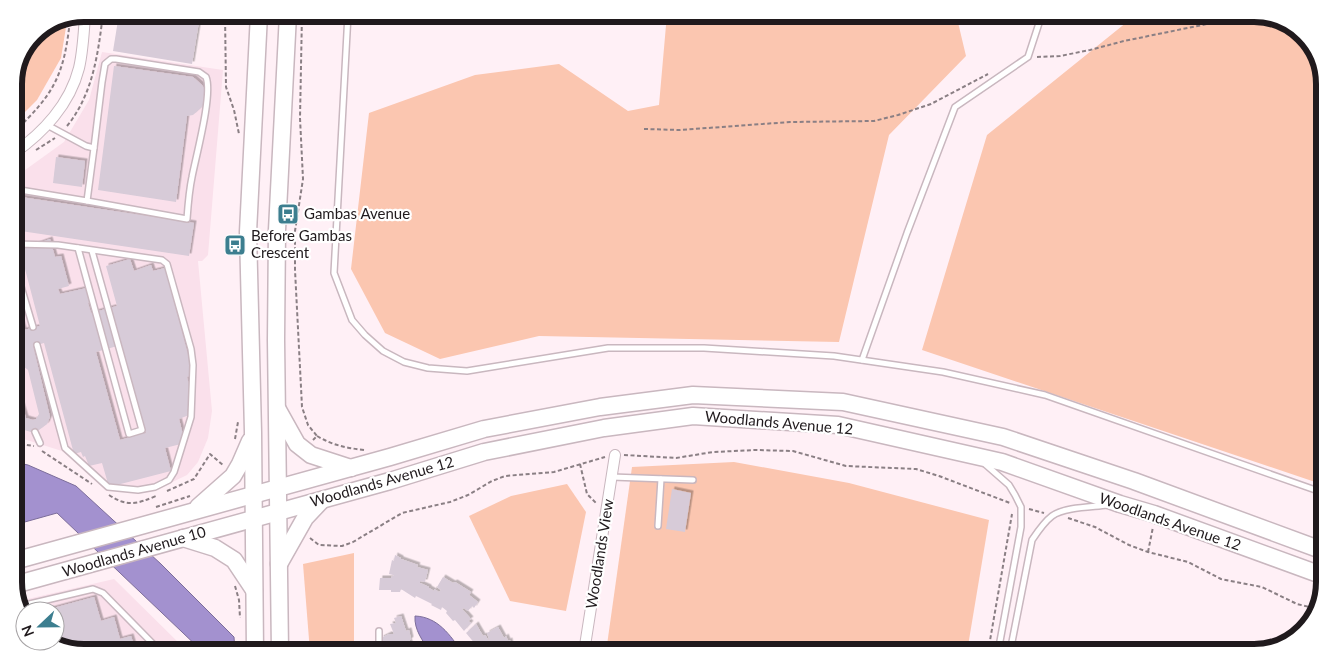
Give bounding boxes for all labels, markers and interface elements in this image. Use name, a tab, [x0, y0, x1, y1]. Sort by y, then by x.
bus stop icon: Gambas Avenue	[276, 202, 300, 226]
place label: Gambas Avenue	[304, 204, 410, 222]
place label: Before Gambas Crescent	[251, 226, 352, 261]
bus stop icon: Before Gambas Crescent	[223, 233, 247, 257]
street label: Woodlands Avenue 12	[704, 407, 854, 437]
street label: Woodlands Avenue 12	[308, 452, 456, 510]
street label: Woodlands Avenue 12	[1097, 488, 1244, 554]
street label: Woodlands View	[581, 497, 617, 610]
street label: Woodlands Avenue 10	[60, 522, 208, 580]
north arrow	[15, 601, 65, 651]
text: N	[18, 623, 37, 639]

